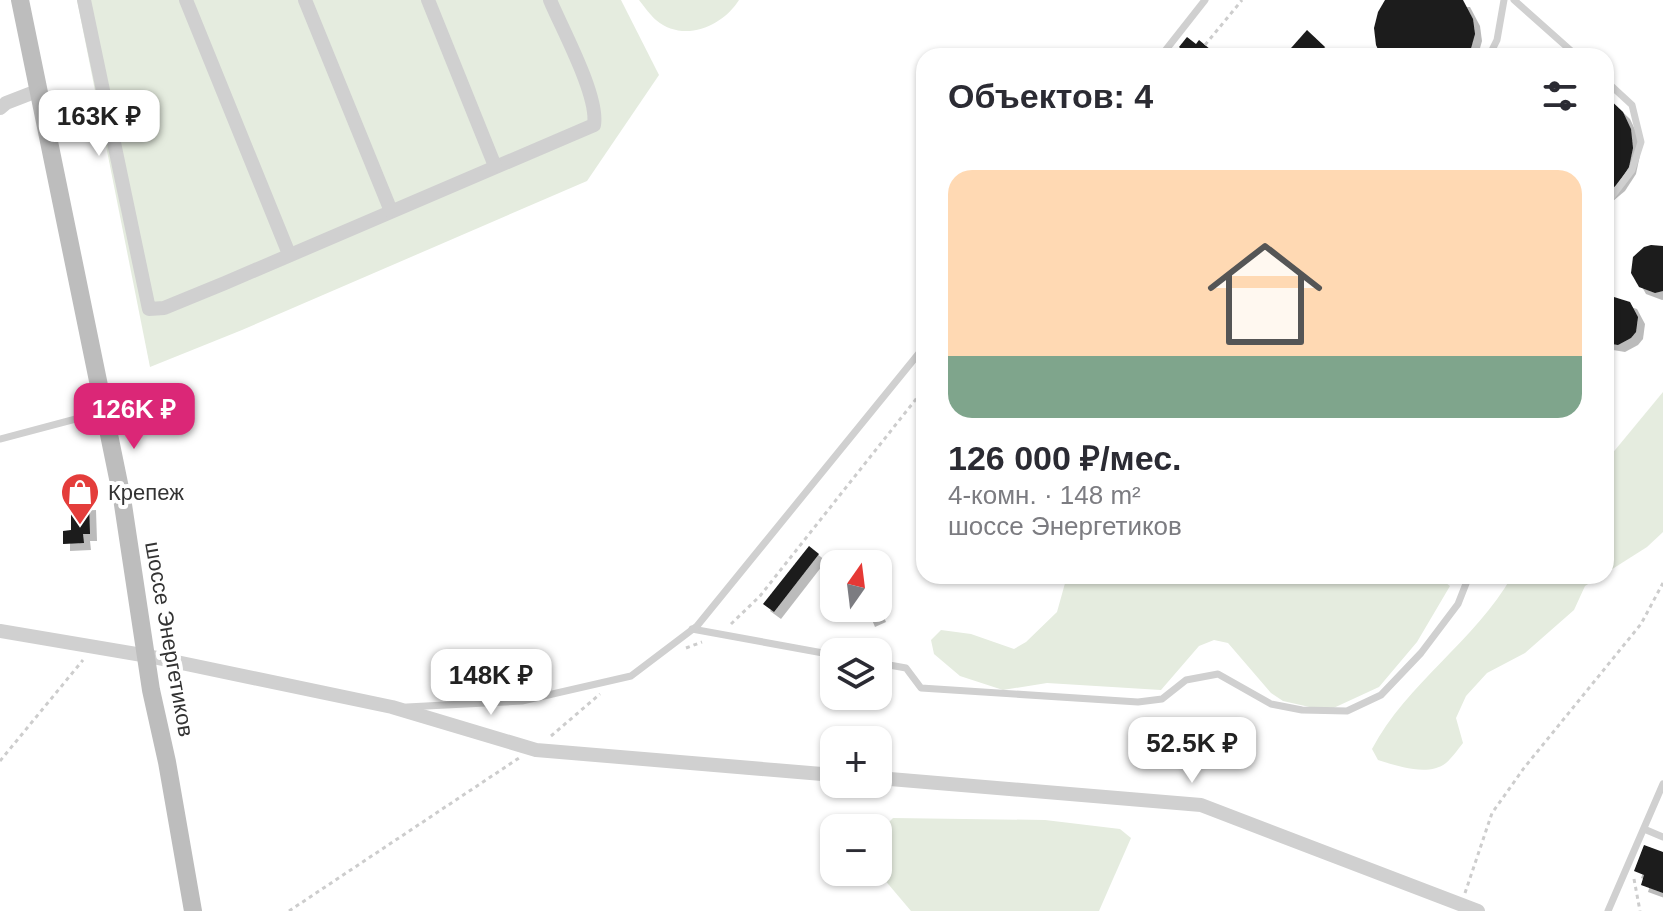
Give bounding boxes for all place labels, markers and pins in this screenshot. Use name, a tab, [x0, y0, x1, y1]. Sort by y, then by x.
pin: 163K ₽	[34, 90, 164, 158]
pin: 126K ₽	[69, 383, 199, 451]
shop icon: Крепеж	[59, 471, 101, 526]
place label: Крепеж	[108, 480, 184, 505]
pin: 148K ₽	[426, 649, 556, 717]
pin: 52.5K ₽	[1118, 717, 1266, 785]

